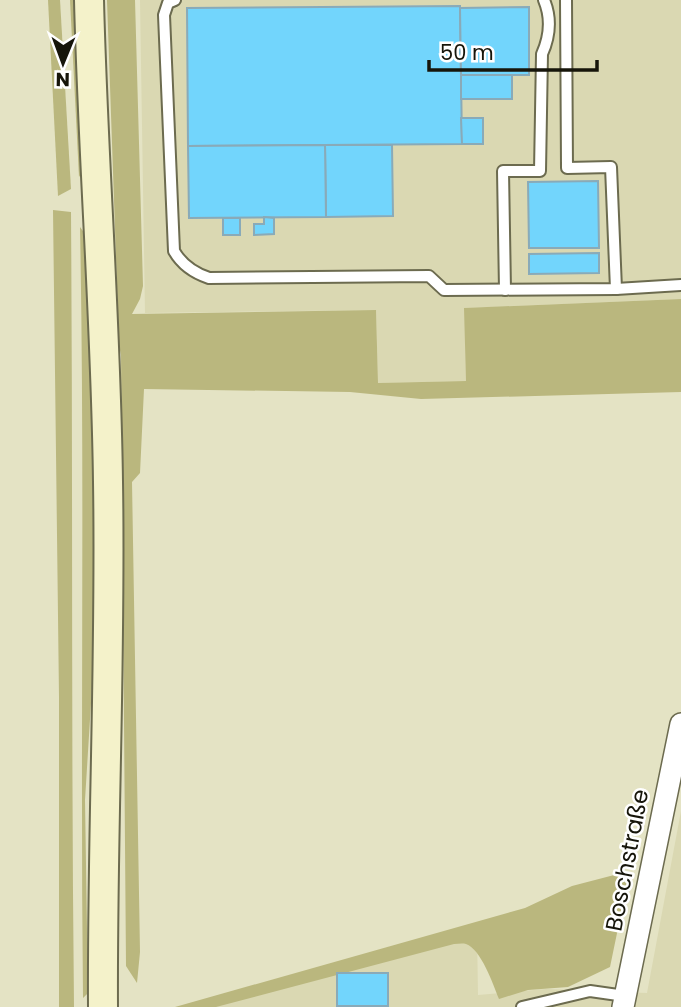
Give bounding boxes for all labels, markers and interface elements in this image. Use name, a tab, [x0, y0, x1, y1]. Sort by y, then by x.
north arrow	[28, 28, 98, 98]
scale bar	[429, 28, 597, 72]
text: 50 m	[440, 38, 494, 67]
text: N	[55, 66, 70, 93]
street label: Boschstraße	[598, 786, 656, 934]

